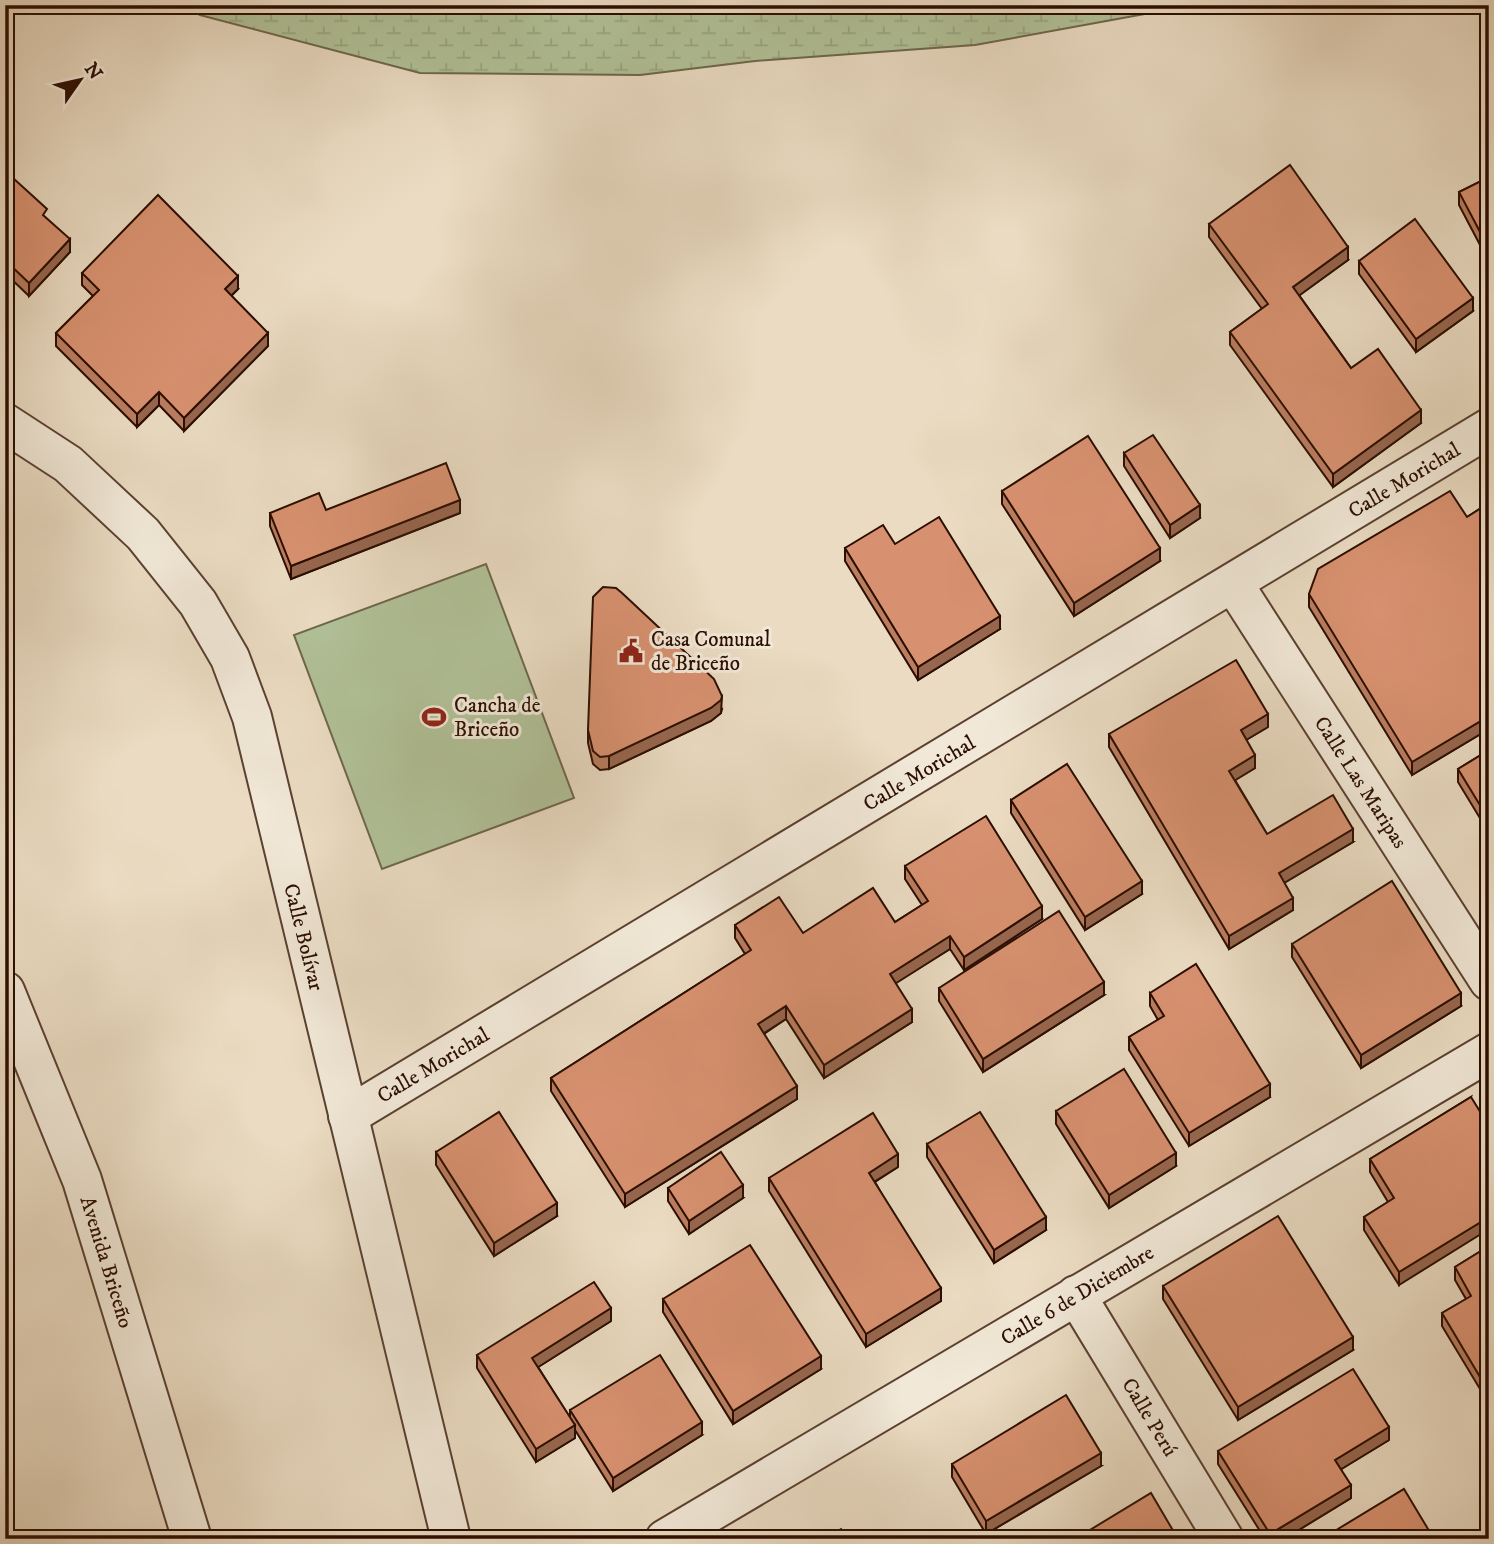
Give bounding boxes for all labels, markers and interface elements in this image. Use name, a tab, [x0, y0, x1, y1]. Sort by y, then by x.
north arrow	[46, 46, 116, 116]
text: N	[79, 58, 107, 85]
street label: Calle Morichal	[1344, 437, 1466, 524]
place label: Casa Comunal de Briceño	[651, 627, 771, 677]
public building icon: Casa Comunal de Briceño	[617, 637, 645, 665]
place label: Cancha de Briceño	[454, 693, 541, 743]
sports icon: Cancha de Briceño	[420, 703, 448, 731]
street label: Calle Las Maripas	[1308, 712, 1412, 853]
street label: Calle Morichal	[859, 730, 981, 817]
street label: Calle Bolívar	[277, 881, 329, 994]
street label: Calle Morichal	[373, 1022, 495, 1109]
street label: Avenida Briceño	[74, 1193, 138, 1331]
street label: Calle 6 de Diciembre	[996, 1240, 1159, 1352]
street label: Calle Perú	[1116, 1373, 1183, 1462]

